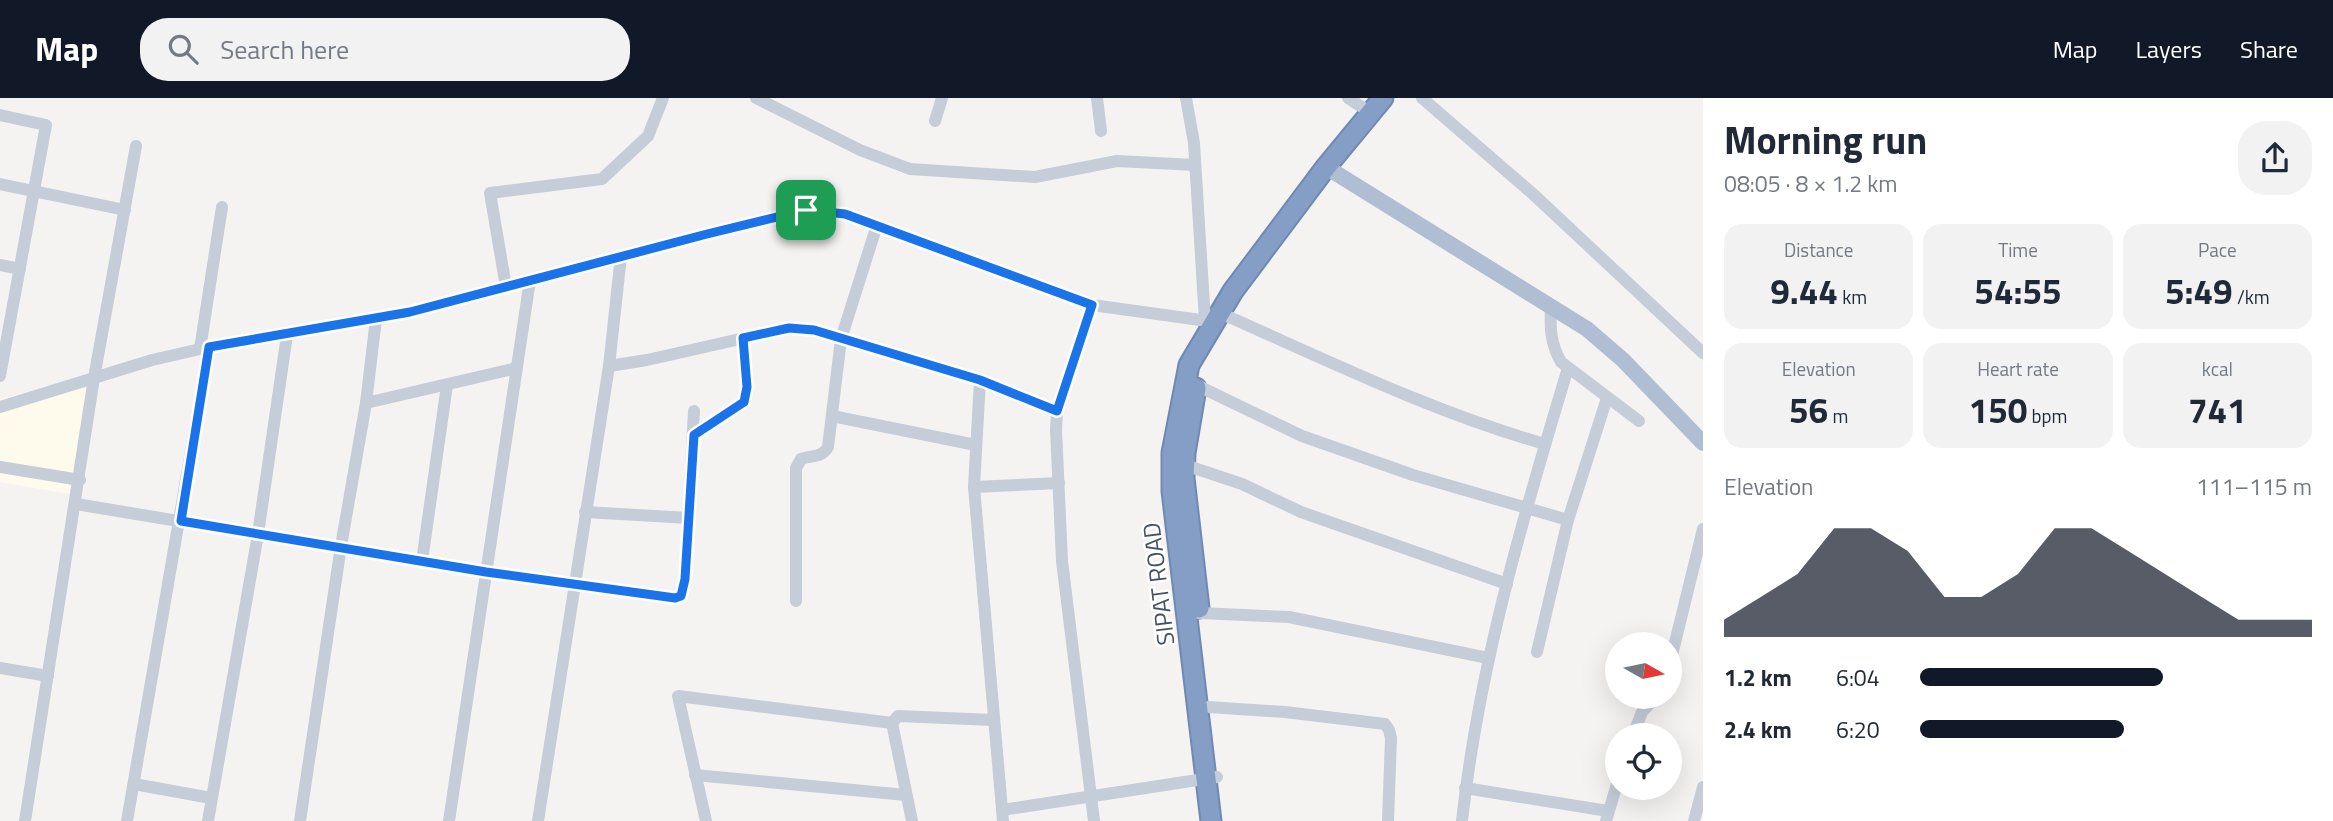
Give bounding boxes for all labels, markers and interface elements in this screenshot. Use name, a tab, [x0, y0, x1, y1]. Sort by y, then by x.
search box	[140, 18, 630, 81]
text: Map	[35, 24, 98, 74]
icon: search	[164, 30, 202, 68]
text: Search here	[220, 30, 349, 69]
text: Map	[2053, 31, 2098, 67]
text: Layers	[2136, 31, 2202, 67]
text: Share	[2240, 31, 2298, 67]
text: Morning run	[1724, 111, 1927, 169]
button: share	[2238, 121, 2312, 195]
text: 08:05 · 8 × 1.2 km	[1724, 166, 1898, 201]
pin	[776, 180, 836, 240]
icon: arrive	[787, 191, 825, 229]
text: Distance	[1784, 235, 1853, 264]
text: Time	[1998, 235, 2038, 264]
text: Pace	[2198, 235, 2237, 264]
text: 9.44	[1770, 264, 1838, 318]
text: 54:55	[1974, 264, 2062, 318]
text: 5:49	[2165, 264, 2233, 318]
text: km	[1838, 282, 1867, 311]
text: /km	[2233, 282, 2270, 311]
text: Elevation	[1782, 354, 1856, 383]
text: Heart rate	[1977, 354, 2059, 383]
text: kcal	[2202, 354, 2233, 383]
text: 56	[1789, 383, 1828, 437]
text: 150	[1969, 383, 2027, 437]
text: 741	[2188, 383, 2247, 437]
text: m	[1828, 401, 1848, 430]
text: bpm	[2027, 401, 2067, 430]
text: Elevation	[1724, 469, 1813, 504]
text: 111–115 m	[2196, 469, 2312, 504]
street label: SIPAT ROAD	[1133, 520, 1183, 648]
north arrow	[1605, 632, 1682, 709]
map controls	[1605, 632, 1682, 800]
text: 1.2 km	[1724, 660, 1792, 695]
text: 6:04	[1836, 660, 1880, 695]
text: 2.4 km	[1724, 712, 1792, 747]
text: 6:20	[1836, 712, 1880, 747]
button: locate	[1605, 723, 1682, 800]

